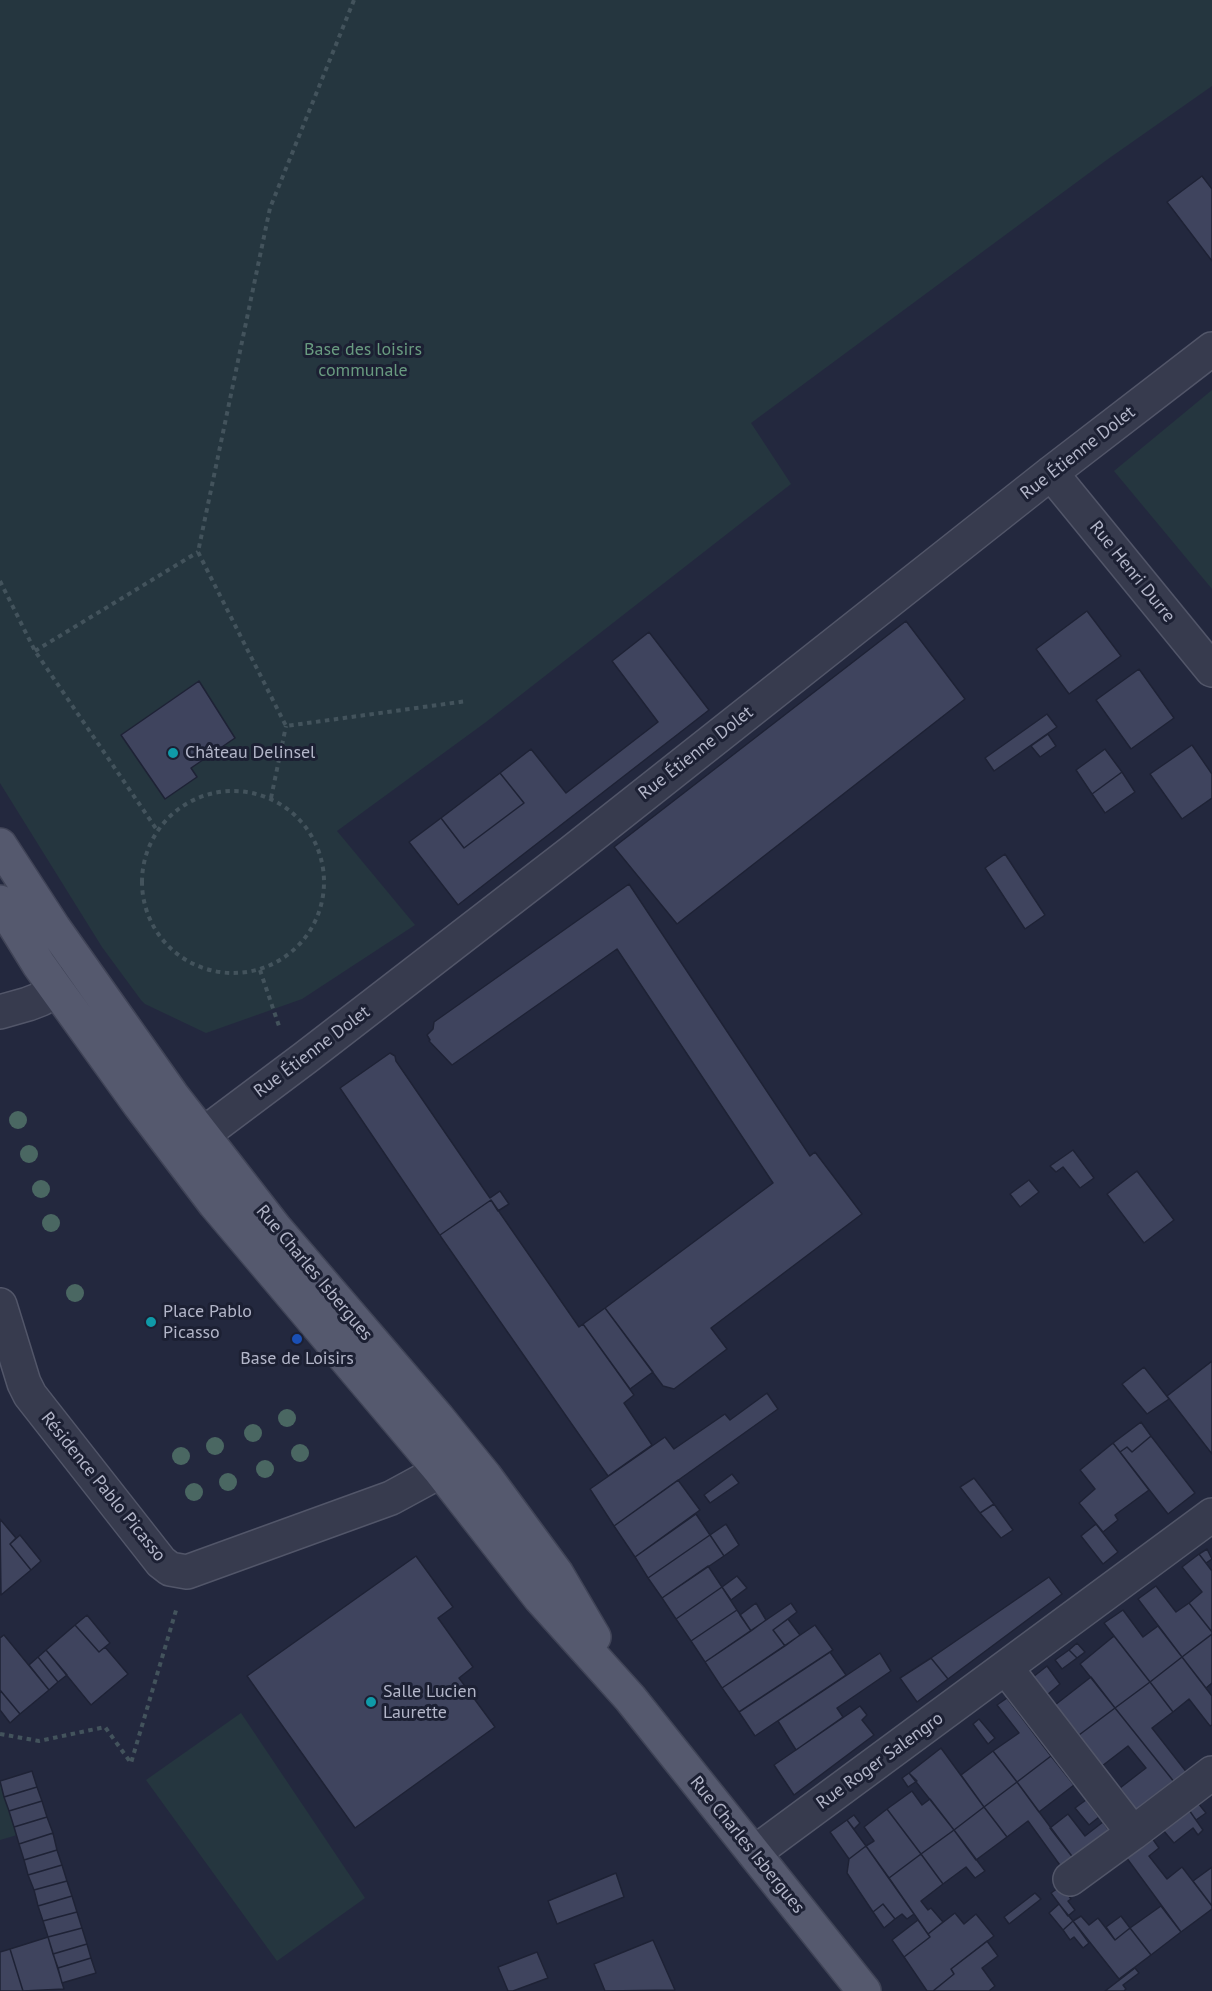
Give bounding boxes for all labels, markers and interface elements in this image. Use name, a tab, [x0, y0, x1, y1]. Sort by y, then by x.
park label: Base des loisirs communale	[304, 339, 422, 382]
street label: Rue Étienne Dolet	[1016, 402, 1140, 504]
street label: Rue Henri Durre	[1085, 517, 1179, 627]
street label: Rue Étienne Dolet	[634, 702, 758, 804]
place label: Château Delinsel	[185, 742, 315, 764]
marker: Château Delinsel	[166, 746, 180, 760]
street label: Rue Étienne Dolet	[250, 1001, 374, 1103]
street label: Rue Charles Isbergues	[251, 1201, 377, 1345]
place label: Place Pablo Picasso	[163, 1301, 252, 1344]
marker: Place Pablo Picasso	[144, 1315, 158, 1329]
marker: Base de Loisirs	[290, 1332, 304, 1346]
place label: Base de Loisirs	[240, 1348, 354, 1370]
street label: Résidence Pablo Picasso	[36, 1408, 170, 1566]
place label: Salle Lucien Laurette	[383, 1681, 477, 1724]
marker: Salle Lucien Laurette	[364, 1695, 378, 1709]
street label: Rue Roger Salengro	[812, 1708, 948, 1814]
street label: Rue Charles Isbergues	[685, 1772, 809, 1918]

